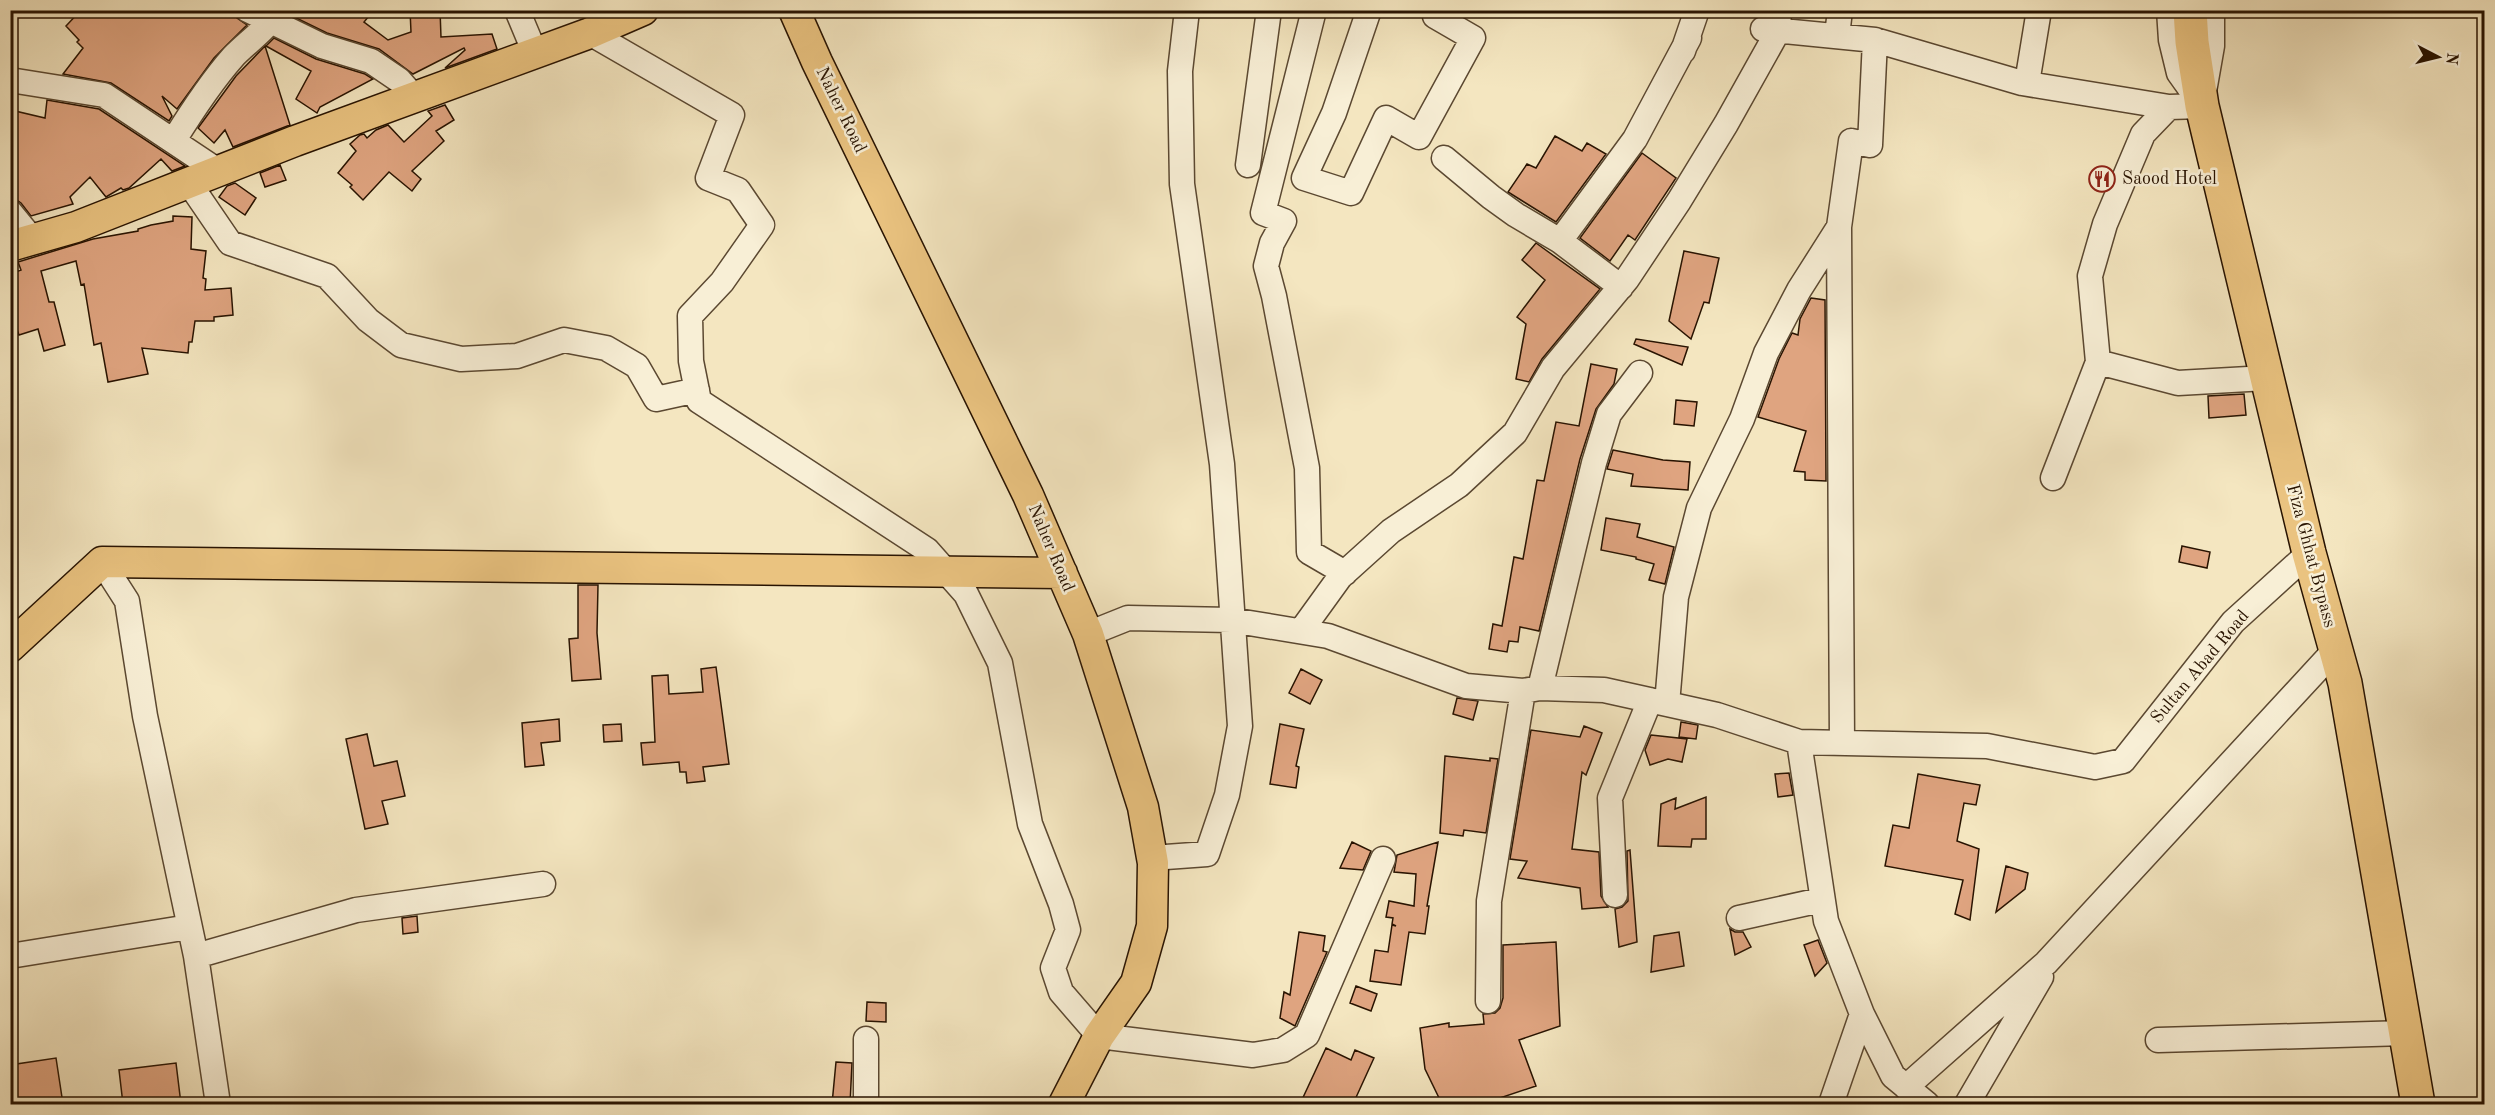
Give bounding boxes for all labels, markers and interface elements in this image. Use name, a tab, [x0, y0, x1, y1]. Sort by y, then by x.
north arrow	[2408, 27, 2468, 87]
text: N	[2442, 52, 2460, 66]
street label: Naher Road	[812, 64, 870, 156]
restaurant icon: Saood Hotel	[2087, 164, 2117, 194]
place label: Saood Hotel	[2122, 170, 2217, 188]
street label: Fiza Ghhat Bypass	[2283, 482, 2339, 630]
street label: Naher Road	[1024, 502, 1078, 594]
street label: Sultan Abad Road	[2147, 607, 2253, 727]

